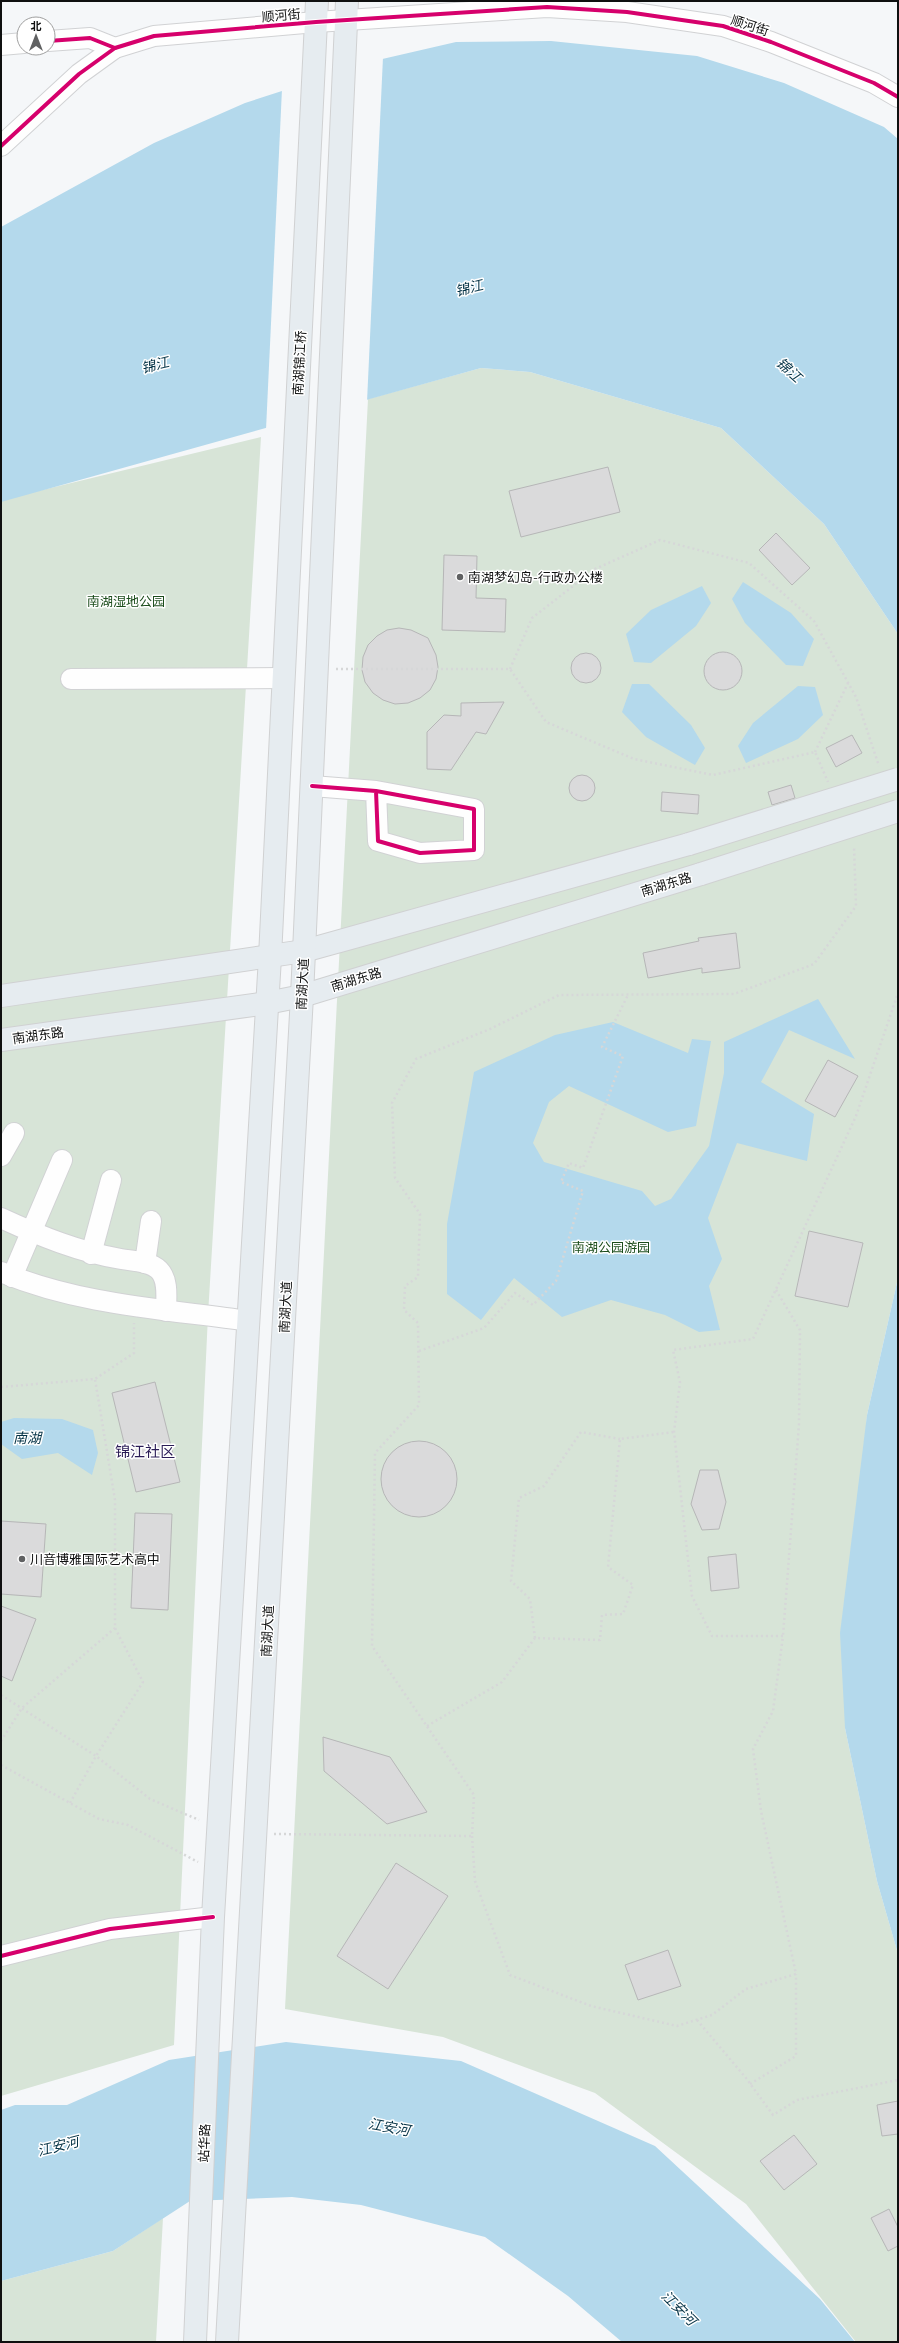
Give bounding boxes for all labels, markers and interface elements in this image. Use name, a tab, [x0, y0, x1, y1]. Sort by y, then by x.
street label: 顺河街	[261, 5, 301, 25]
street label: 顺河街	[729, 11, 771, 39]
north arrow	[16, 16, 56, 56]
text: 北	[31, 19, 42, 33]
water label: 锦江	[453, 275, 487, 300]
street label: 南湖锦江桥	[289, 330, 309, 396]
water label: 锦江	[139, 352, 173, 377]
water label: 锦江	[773, 354, 807, 387]
place label: 南湖梦幻岛-行政办公楼	[468, 569, 603, 585]
marker: 南湖梦幻岛-行政办公楼	[455, 572, 465, 582]
park label: 南湖湿地公园	[87, 593, 165, 609]
street label: 南湖东路	[639, 869, 693, 899]
street label: 南湖大道	[293, 958, 311, 1010]
street label: 南湖东路	[329, 964, 383, 994]
street label: 南湖东路	[11, 1023, 65, 1047]
park label: 南湖公园游园	[572, 1239, 650, 1255]
street label: 南湖大道	[276, 1281, 294, 1333]
water label: 南湖	[13, 1429, 43, 1447]
district label: 锦江社区	[115, 1442, 175, 1461]
place label: 川音博雅国际艺术高中	[30, 1551, 160, 1567]
marker: 川音博雅国际艺术高中	[17, 1554, 27, 1564]
street label: 南湖大道	[258, 1605, 276, 1657]
water label: 江安河	[367, 2114, 414, 2140]
street label: 站华路	[195, 2123, 213, 2163]
water label: 江安河	[35, 2131, 83, 2160]
water label: 江安河	[658, 2287, 702, 2331]

